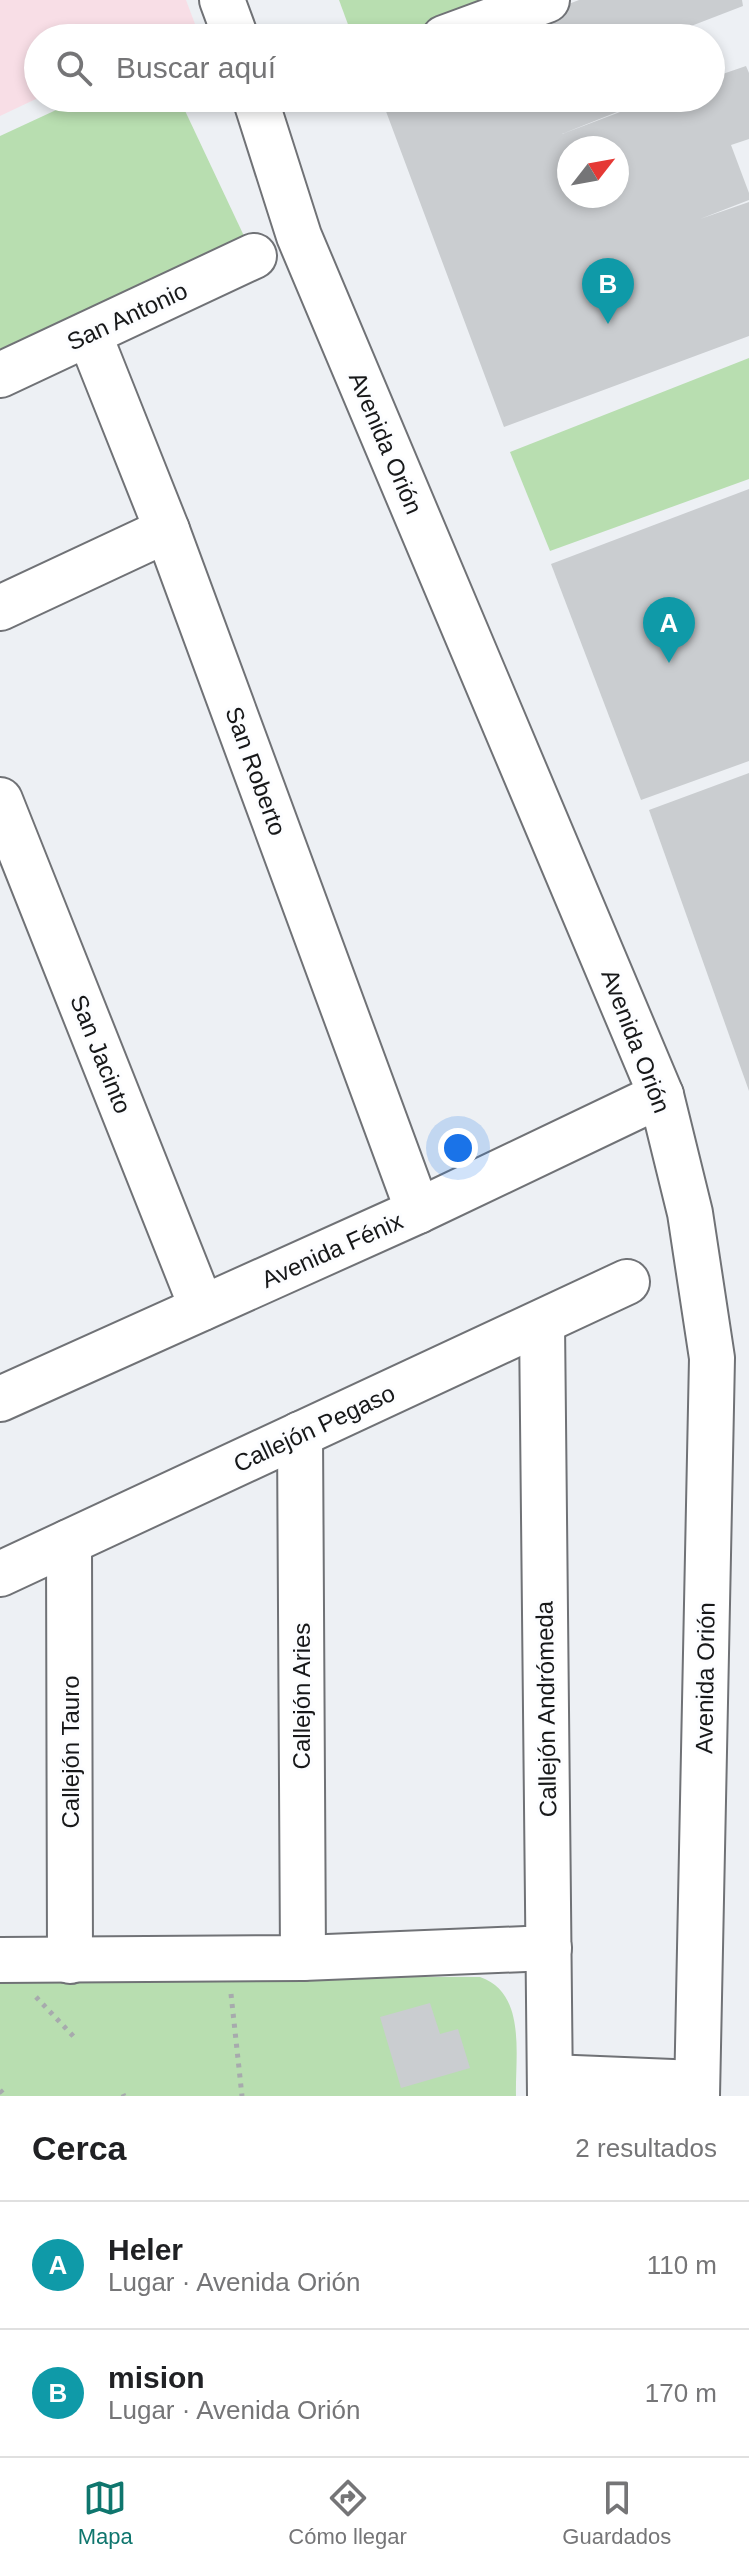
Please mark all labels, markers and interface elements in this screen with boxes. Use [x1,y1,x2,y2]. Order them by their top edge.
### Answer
search box [24,24,725,112]
icon: search [52,46,96,90]
text: Buscar aquí [116,51,276,84]
north arrow [557,136,629,208]
pin: B [582,258,634,324]
street label: San Antonio [63,276,191,356]
street label: Avenida Orión [344,368,428,518]
pin: A [643,597,695,663]
street label: San Roberto [220,703,292,839]
street label: Avenida Orión [596,965,676,1117]
street label: San Jacinto [65,991,137,1117]
your location [438,1128,478,1168]
street label: Avenida Fénix [257,1207,407,1293]
street label: Callejón Pegaso [229,1379,399,1477]
street label: Callejón Andrómeda [531,1600,561,1817]
street label: Avenida Orión [690,1602,720,1754]
street label: Callejón Aries [288,1623,315,1769]
street label: Callejón Tauro [57,1676,84,1829]
text: Cerca [32,2129,127,2167]
text: 2 resultados [575,2133,717,2163]
text: Heler [108,2233,183,2266]
text: A [49,2250,67,2280]
text: 110 m [647,2250,717,2280]
text: Lugar · Avenida Orión [108,2267,360,2297]
text: mision [108,2361,205,2394]
text: B [49,2378,67,2408]
text: 170 m [645,2378,717,2408]
text: Lugar · Avenida Orión [108,2395,360,2425]
tab: Mapa [78,2476,133,2550]
tab: Cómo llegar [288,2476,407,2550]
tab: Guardados [562,2476,671,2550]

